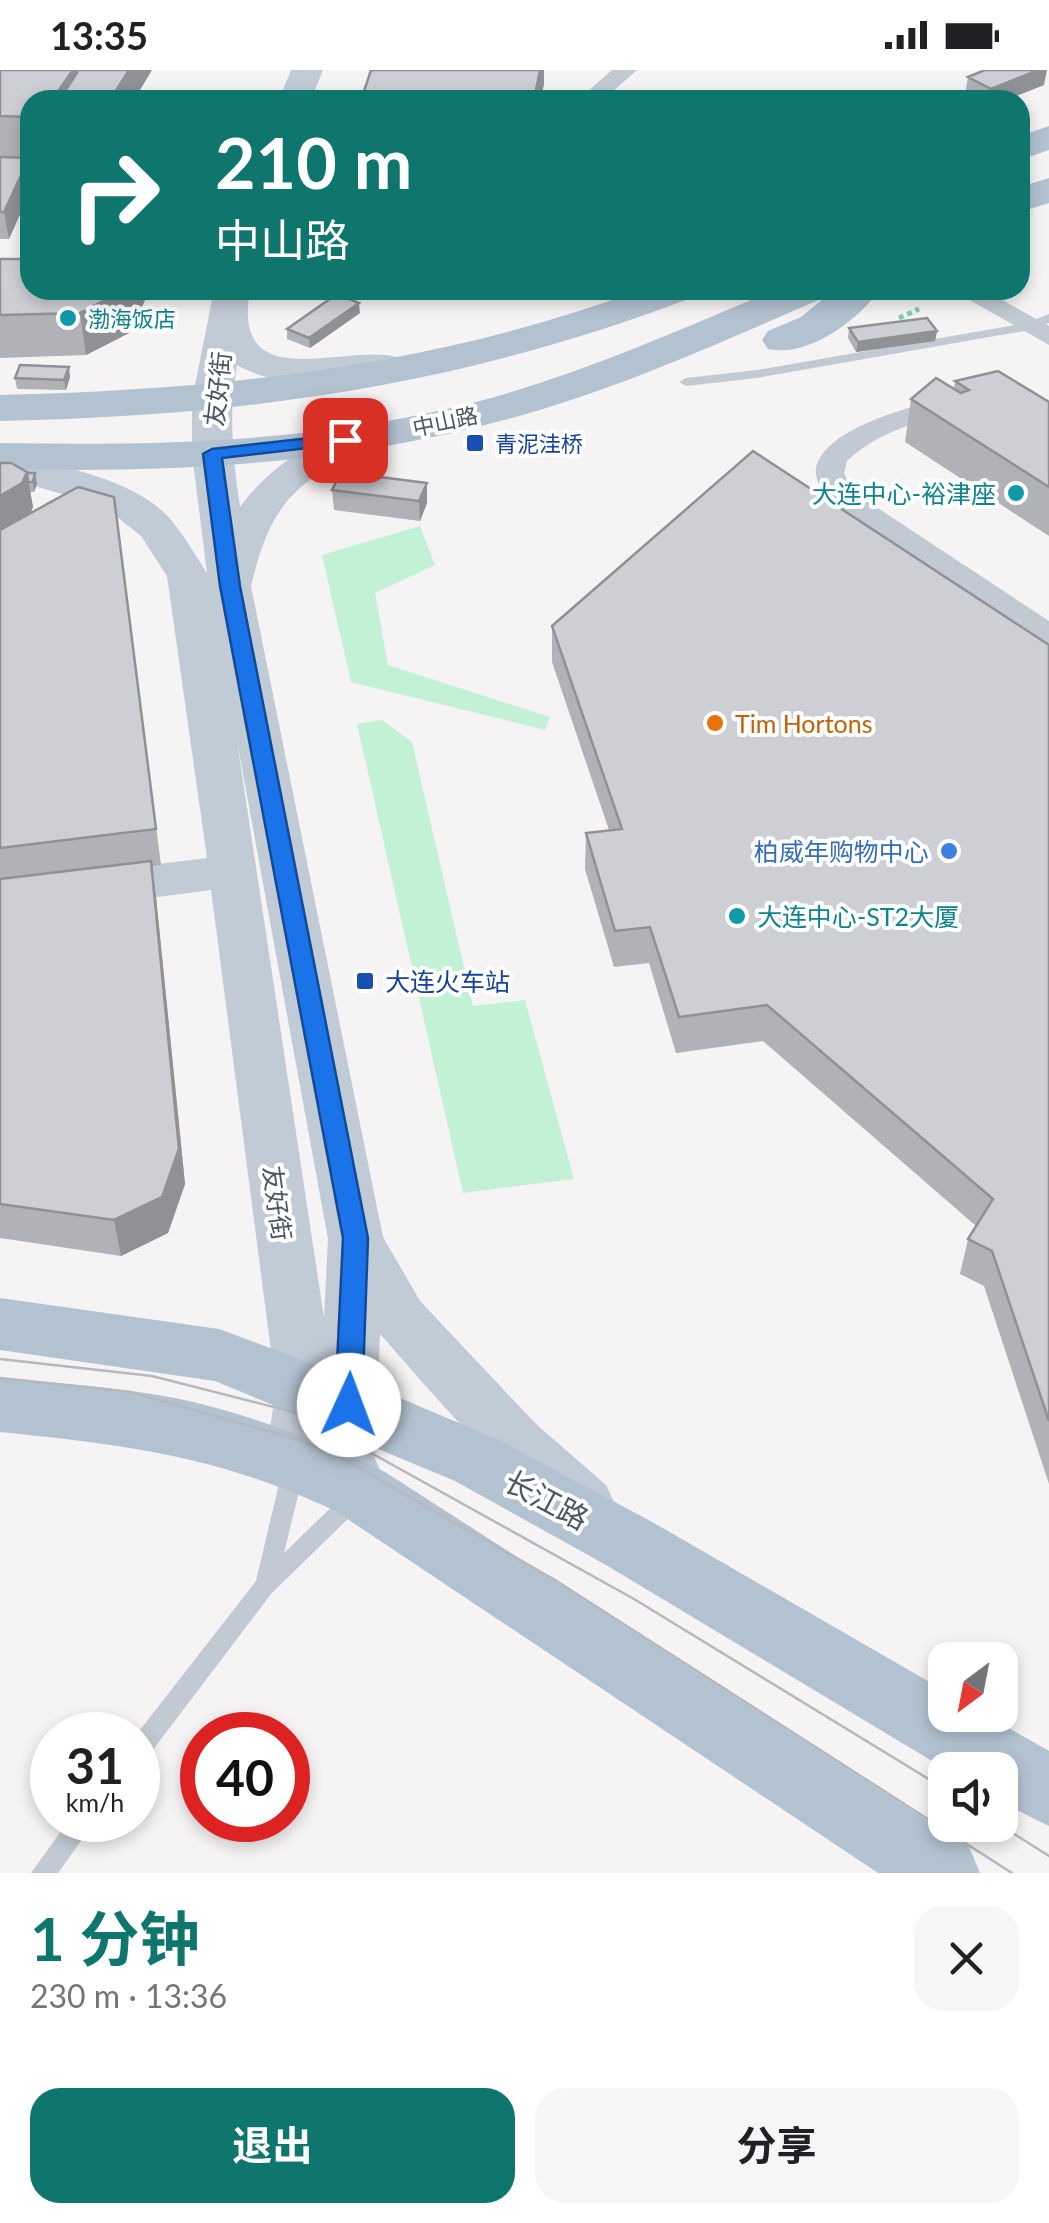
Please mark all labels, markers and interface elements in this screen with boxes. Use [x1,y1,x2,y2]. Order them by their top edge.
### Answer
text: 13:35 [50,12,148,58]
text: 210 m [215,120,412,204]
icon: right [50,130,180,260]
text: 中山路 [215,213,350,267]
place label: 渤海饭店 [88,305,176,332]
marker: 渤海饭店 [57,307,79,329]
street label: 友好街 [198,350,236,428]
pin [303,398,388,483]
street label: 中山路 [410,401,480,441]
icon: arrive [318,413,373,468]
place label: 青泥洼桥 [495,430,583,457]
marker: 青泥洼桥 [464,432,486,454]
place label: 大连中心-裕津座 [812,478,996,508]
marker: 大连中心-裕津座 [1005,482,1027,504]
place label: Tim Hortons [735,708,872,738]
marker: Tim Hortons [704,712,726,734]
place label: 柏威年购物中心 [754,836,929,866]
marker: 柏威年购物中心 [938,840,960,862]
place label: 大连中心-ST2大厦 [757,901,959,931]
marker: 大连中心-ST2大厦 [726,905,748,927]
place label: 大连火车站 [385,966,510,996]
marker: 大连火车站 [354,970,376,992]
street label: 友好街 [258,1164,298,1242]
position arrow [297,1353,401,1457]
street label: 长江路 [499,1462,595,1536]
north arrow [928,1642,1018,1732]
map controls [928,1642,1018,1842]
speed limit sign: 40 [180,1712,310,1842]
text: 31 [66,1735,124,1795]
button: sound [928,1752,1018,1842]
text: km/h [66,1787,124,1817]
text: 1 分钟 [30,1902,199,1974]
button: close [914,1906,1019,2011]
text: 230 m · 13:36 [30,1976,227,2015]
button: 退出 [30,2088,515,2203]
button: 分享 [535,2088,1019,2203]

